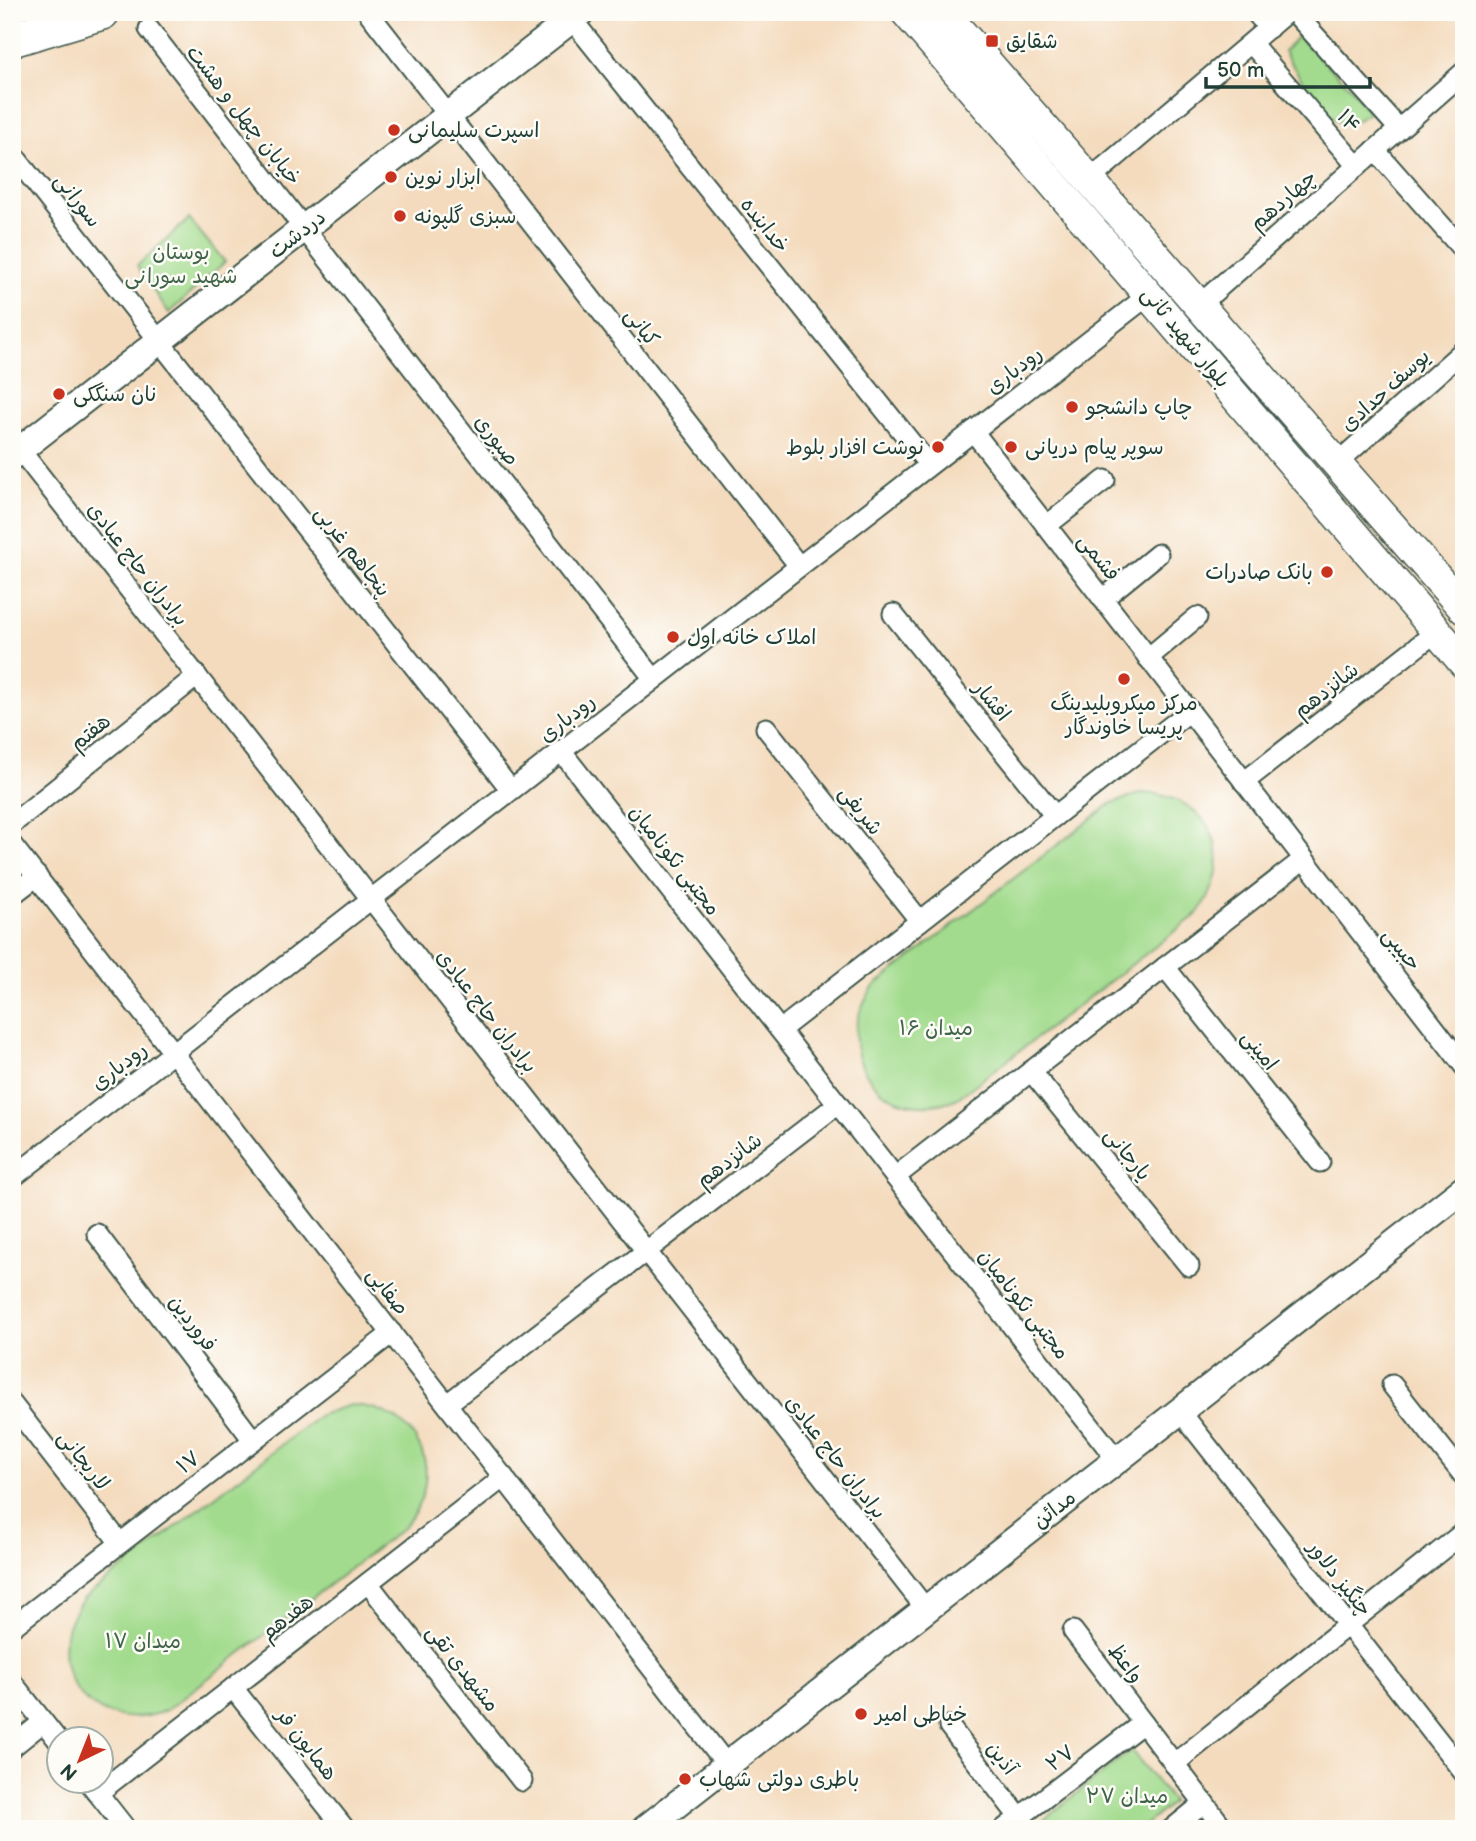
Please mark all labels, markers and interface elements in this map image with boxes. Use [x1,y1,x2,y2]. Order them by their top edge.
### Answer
place label: شقایق [1006,29,1058,54]
marker: شقایق [984,33,1000,49]
street label: خیابان چهل و هشت [181,40,306,190]
scale bar [1206,46,1371,90]
text: 50 m [1217,58,1264,83]
street label: ۱۴ [1332,104,1366,138]
place label: اسپرت سلیمانی [408,118,539,144]
marker: اسپرت سلیمانی [386,122,402,138]
place label: ابزار نوین [405,165,481,190]
street label: چهاردهم [1245,165,1324,238]
street label: سورانی [48,168,107,233]
marker: ابزار نوین [383,169,399,185]
street label: خدابنده [735,193,794,258]
place label: سبزی گلپونه [414,204,517,229]
street label: دردشت [264,205,331,264]
marker: سبزی گلپونه [392,208,408,224]
park label: بوستان شهید سورانی [125,240,237,290]
street label: بلوار شهید ثانی [1135,282,1235,394]
street label: کیانی [618,303,664,352]
street label: رودباری [981,341,1047,400]
street label: یوسف حدادی [1336,344,1435,437]
place label: نان سنگکی [73,382,156,408]
marker: نان سنگکی [51,386,67,402]
place label: چاپ دانشجو [1085,395,1193,420]
marker: چاپ دانشجو [1064,399,1080,415]
street label: صبوری [469,410,524,471]
place label: نوشت افزار بلوط [786,435,924,461]
place label: سوپر پیام دریانی [1025,435,1164,463]
marker: نوشت افزار بلوط [930,439,946,455]
marker: سوپر پیام دریانی [1003,439,1019,455]
street label: برادران حاج عبادی [81,498,194,632]
street label: پنجاهم غربی [307,501,396,604]
street label: فشمی [1071,528,1125,587]
place label: بانک صادرات [1205,560,1313,585]
marker: بانک صادرات [1319,564,1335,580]
place label: املاک خانه اول [687,625,816,650]
marker: املاک خانه اول [665,629,681,645]
street label: شانزدهم [1289,657,1366,726]
marker: مرکز میکروبلیدینگ پریسا خاوندگار [1116,671,1132,687]
street label: افشار [967,674,1015,727]
street label: رودباری [534,689,600,748]
place label: مرکز میکروبلیدینگ پریسا خاوندگار [1050,691,1198,740]
street label: هفتم [65,709,118,759]
street label: شریفی [833,780,888,841]
street label: مجتبی نکونامیان [623,800,725,921]
street label: حبیبی [1376,923,1426,977]
street label: برادران حاج عبادی [430,945,543,1079]
park label: میدان ۱۶ [899,1016,973,1041]
street label: امینی [1235,1025,1283,1076]
street label: رودباری [86,1037,152,1096]
street label: یارجانی [1098,1123,1156,1186]
street label: شانزدهم [692,1128,769,1196]
street label: مجتبی نکونامیان [972,1244,1074,1365]
street label: صفایی [361,1263,414,1321]
street label: فروردین [163,1290,222,1357]
street label: برادران حاج عبادی [779,1391,892,1525]
street label: لاریجانی [52,1425,115,1496]
street label: ۱۷ [172,1446,205,1479]
street label: مدائن [1028,1485,1081,1534]
street label: چنگیز دلاور [1301,1534,1377,1621]
street label: هفدهم [256,1589,321,1648]
street label: مشهدی تقی [420,1620,504,1717]
park label: میدان ۱۷ [105,1629,181,1654]
street label: واعظ [1103,1638,1149,1688]
street label: همایون فر [269,1702,343,1786]
place label: خیاطی امیر [873,1702,967,1728]
marker: خیاطی امیر [853,1706,869,1722]
north arrow [46,1726,116,1796]
street label: آذین [981,1737,1023,1781]
street label: ۲۷ [1041,1740,1079,1777]
text: N [56,1758,82,1785]
place label: باطری دولتی شهاب [699,1767,859,1793]
marker: باطری دولتی شهاب [677,1771,693,1787]
park label: میدان ۲۷ [1086,1784,1168,1809]

